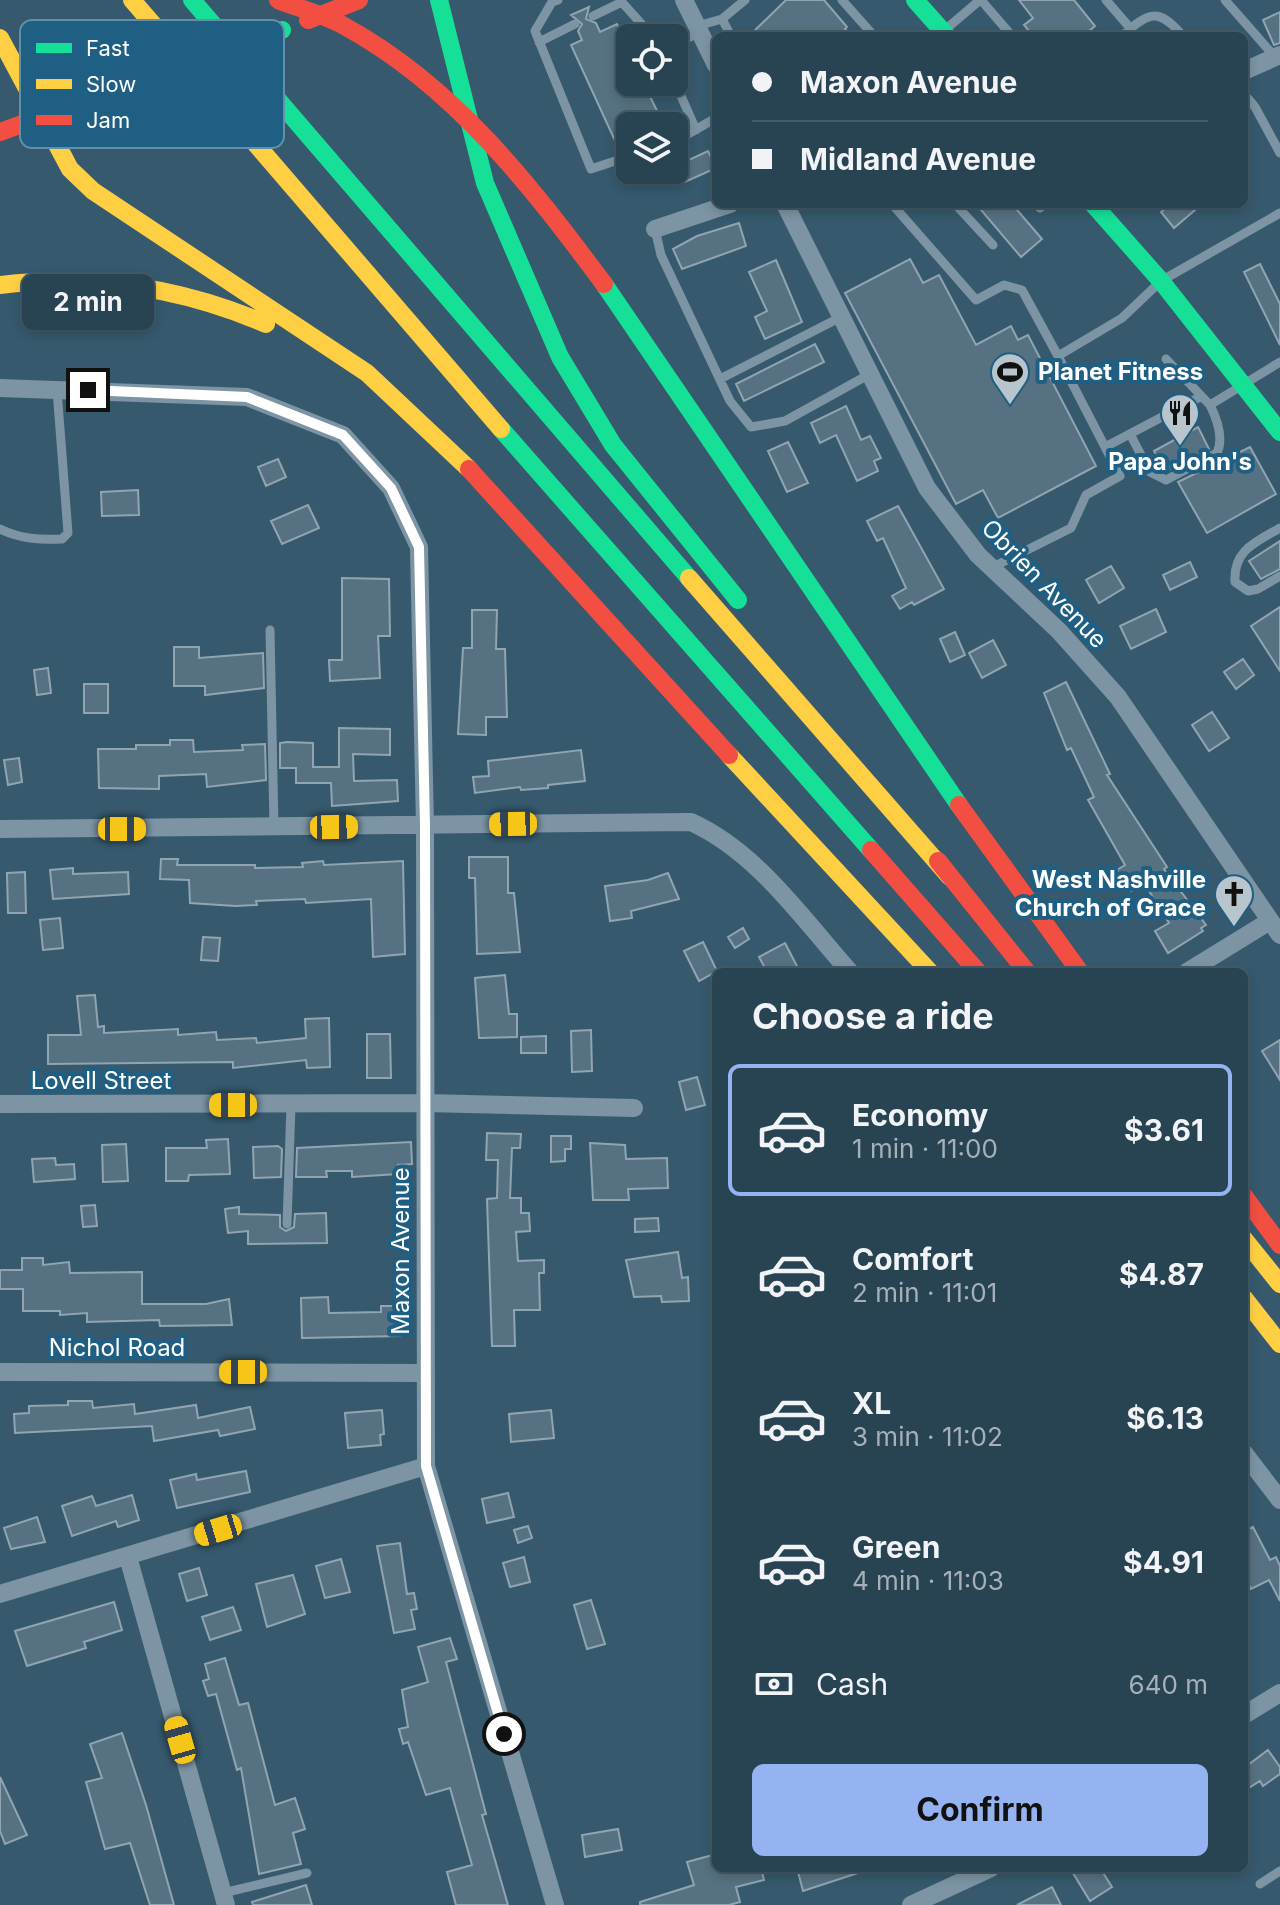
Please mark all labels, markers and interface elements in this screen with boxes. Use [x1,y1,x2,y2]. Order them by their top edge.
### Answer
legend [20,20,284,148]
map controls [616,24,688,184]
button: locate [616,24,688,96]
text: Fast [86,35,130,61]
text: Maxon Avenue [800,64,1017,100]
text: Slow [86,71,136,97]
text: Jam [86,107,130,133]
button: layers [616,112,688,184]
text: Midland Avenue [800,141,1036,177]
callout: 2 min [22,274,154,330]
text: 2 min [53,286,123,317]
sports icon: Planet Fitness [989,351,1031,406]
place label: Planet Fitness [1038,357,1203,386]
route end [70,372,106,408]
restaurant icon: Papa John's [1159,392,1201,447]
place label: Papa John's [1108,447,1252,476]
street label: Obrien Avenue [976,513,1113,654]
car [489,812,537,836]
car [310,815,358,839]
car [98,817,146,841]
place label: West Nashville Church of Grace [1015,865,1206,922]
church icon: West Nashville Church of Grace [1213,873,1255,928]
text: Choose a ride [752,994,994,1038]
street label: Lovell Street [31,1066,171,1095]
car [209,1093,257,1117]
icon: car [756,1094,828,1166]
text: Economy [852,1097,988,1133]
text: $3.61 [1124,1112,1204,1148]
text: 1 min · 11:00 [852,1133,998,1164]
street label: Maxon Avenue [386,1167,415,1335]
icon: car [756,1238,828,1310]
text: Comfort [852,1241,973,1277]
text: $4.87 [1119,1256,1204,1292]
text: 2 min · 11:01 [852,1277,997,1308]
street label: Nichol Road [49,1333,185,1362]
car [219,1360,267,1384]
icon: car [756,1382,828,1454]
text: XL [852,1385,891,1421]
text: $6.13 [1126,1400,1204,1436]
text: 3 min · 11:02 [852,1421,1003,1452]
car [192,1512,244,1548]
icon: car [756,1526,828,1598]
text: Green [852,1529,940,1565]
text: $4.91 [1123,1544,1204,1580]
text: 4 min · 11:03 [852,1565,1004,1596]
icon: cash [752,1662,796,1706]
text: Cash [816,1666,888,1702]
text: 640 m [1129,1669,1208,1700]
car [162,1714,198,1766]
route start [486,1716,522,1752]
button: Confirm [752,1764,1208,1856]

